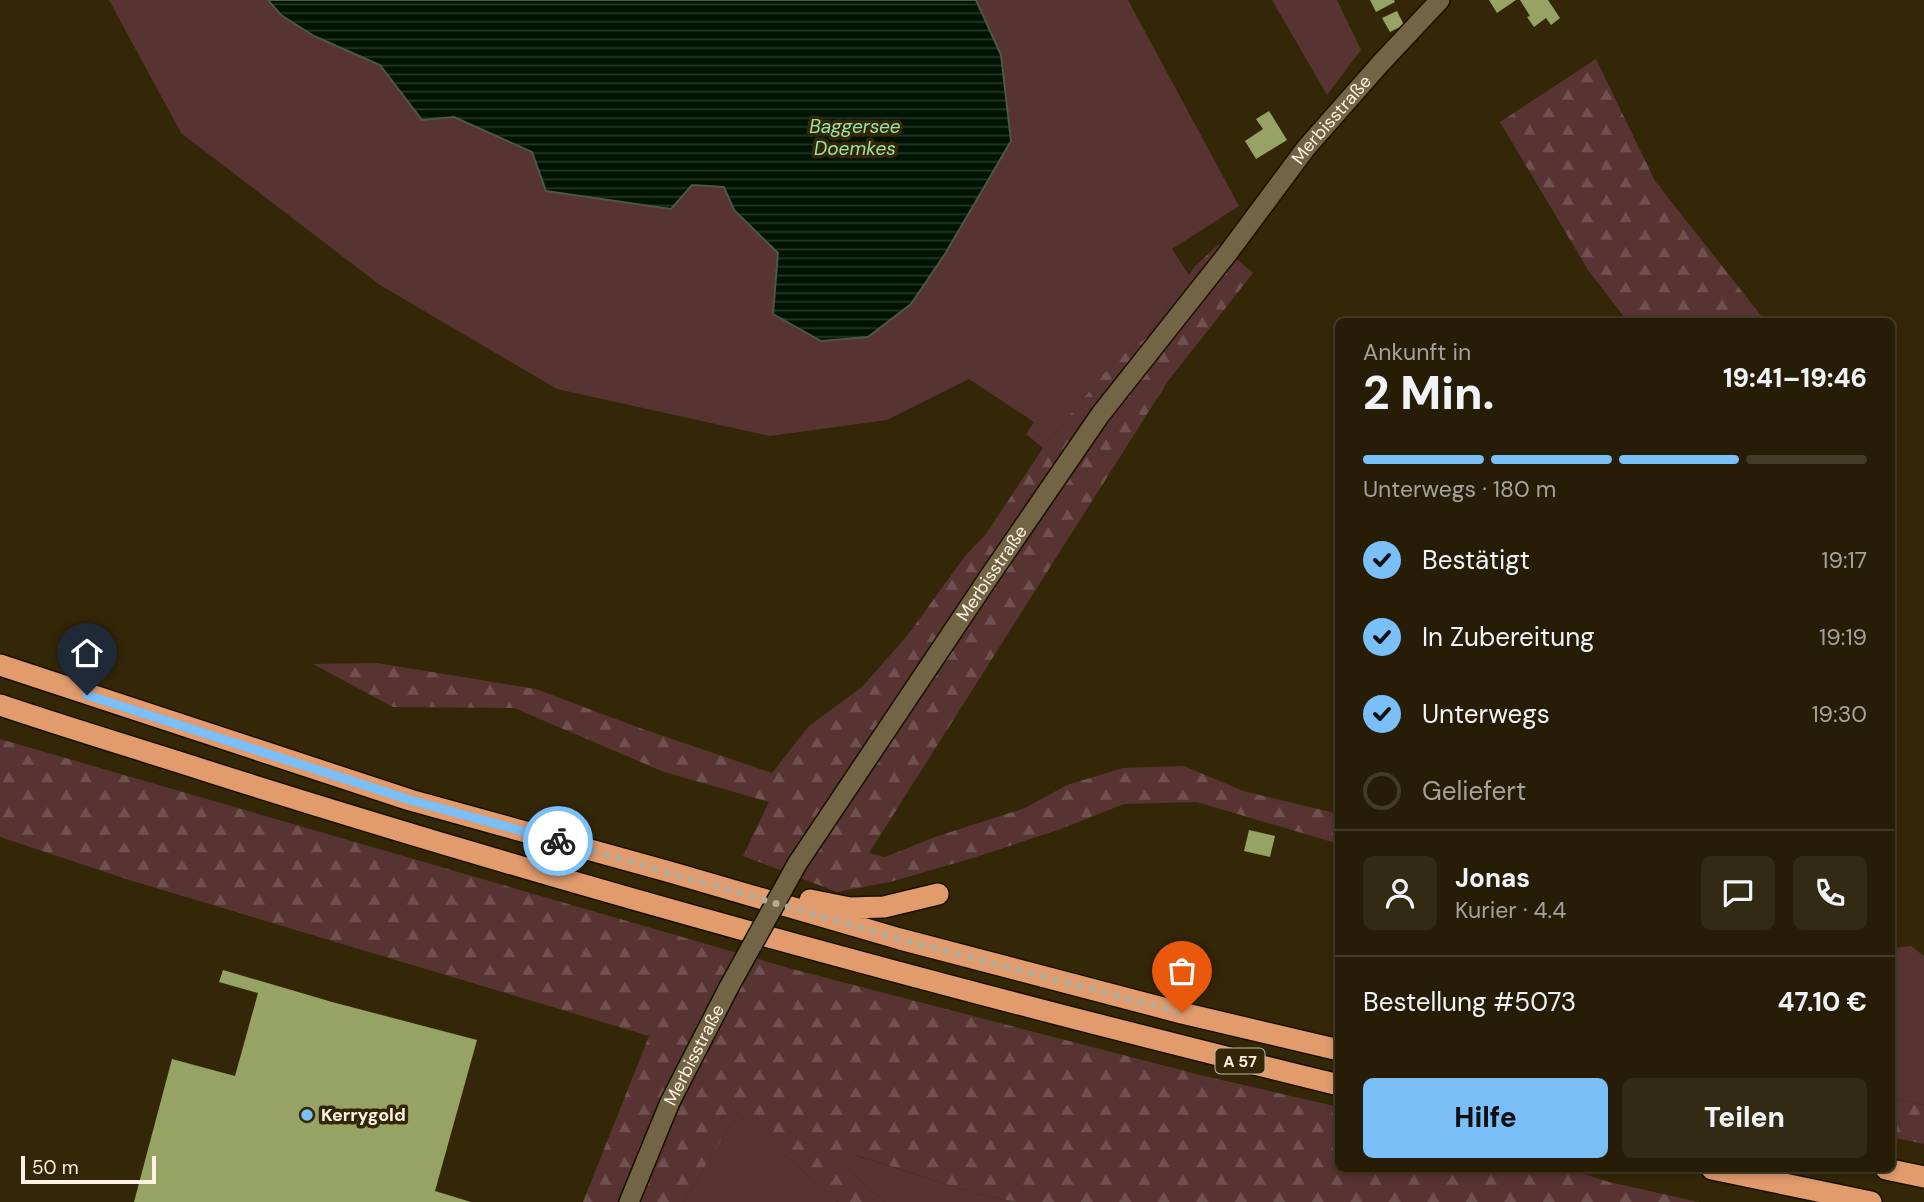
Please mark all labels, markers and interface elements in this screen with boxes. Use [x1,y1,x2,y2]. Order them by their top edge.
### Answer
street label: Merbisstraße [1286,70,1377,169]
water label: Baggersee Doemkes [809,114,901,161]
text: Ankunft in [1363,337,1471,367]
text: 19:41–19:46 [1723,361,1867,395]
text: 2 Min. [1363,363,1494,423]
text: Unterwegs · 180 m [1363,474,1556,504]
street label: Merbisstraße [951,521,1033,626]
icon: check [1363,541,1401,579]
text: Bestätigt [1422,543,1530,577]
text: 19:17 [1821,545,1867,575]
icon: check [1363,618,1401,656]
text: In Zubereitung [1422,620,1595,654]
text: 19:19 [1819,622,1867,652]
pin [57,623,117,695]
icon: home [68,634,106,672]
icon: check [1363,695,1401,733]
text: Unterwegs [1422,697,1550,731]
text: 19:30 [1811,699,1867,729]
text: Geliefert [1422,774,1526,808]
courier [523,806,593,876]
icon: bike [539,822,577,860]
button: person [1363,856,1437,930]
button: chat [1701,856,1775,930]
button: phone [1793,856,1867,930]
text: Jonas [1455,861,1530,895]
text: Kurier · 4.4 [1455,895,1566,925]
pin [1152,941,1212,1013]
icon: bag [1163,952,1201,990]
text: Bestellung #5073 [1363,985,1576,1019]
text: 47.10 € [1778,985,1867,1019]
street label: Merbisstraße [658,1000,730,1110]
road number: A 57 [1216,1049,1264,1074]
button: Hilfe [1363,1078,1608,1158]
button: Teilen [1622,1078,1867,1158]
place label: Kerrygold [321,1103,406,1127]
marker: Kerrygold [299,1107,315,1123]
scale bar [21,1153,156,1185]
text: 50 m [32,1155,79,1180]

